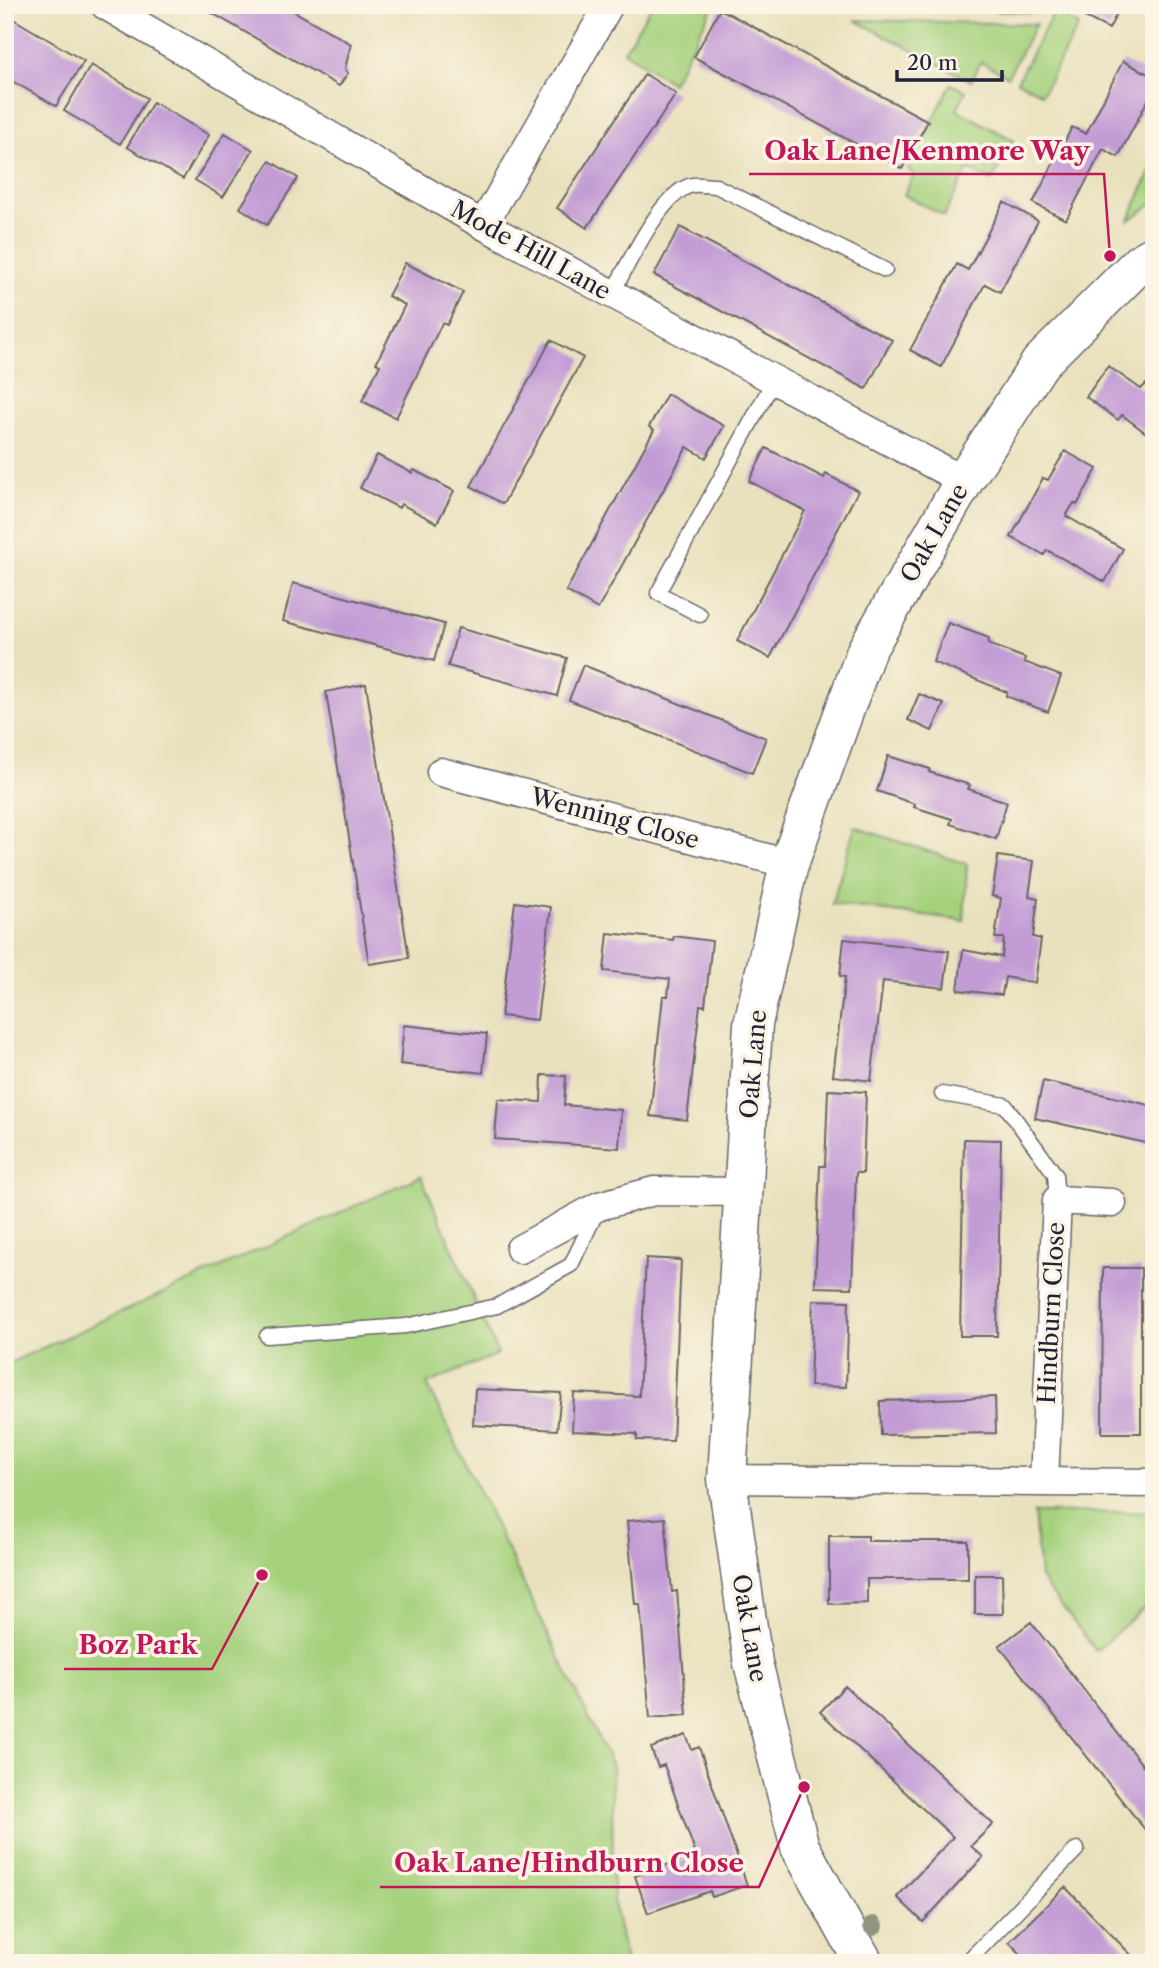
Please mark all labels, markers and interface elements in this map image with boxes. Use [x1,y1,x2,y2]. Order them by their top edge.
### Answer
scale bar [897,38,1002,82]
text: 20 m [907,50,958,75]
callout: Oak Lane/Kenmore Way [749,127,1104,174]
text: Oak Lane/Kenmore Way [764,135,1091,167]
street label: Mode Hill Lane [446,194,616,306]
street label: Oak Lane [894,478,974,588]
street label: Wenning Close [527,781,702,854]
street label: Oak Lane [734,1008,772,1120]
street label: Hindburn Close [1032,1221,1070,1405]
street label: Oak Lane [726,1572,774,1684]
callout: Boz Park [64,1622,212,1669]
text: Boz Park [78,1629,198,1661]
callout: Oak Lane/Hindburn Close [380,1840,759,1887]
text: Oak Lane/Hindburn Close [394,1847,744,1879]

